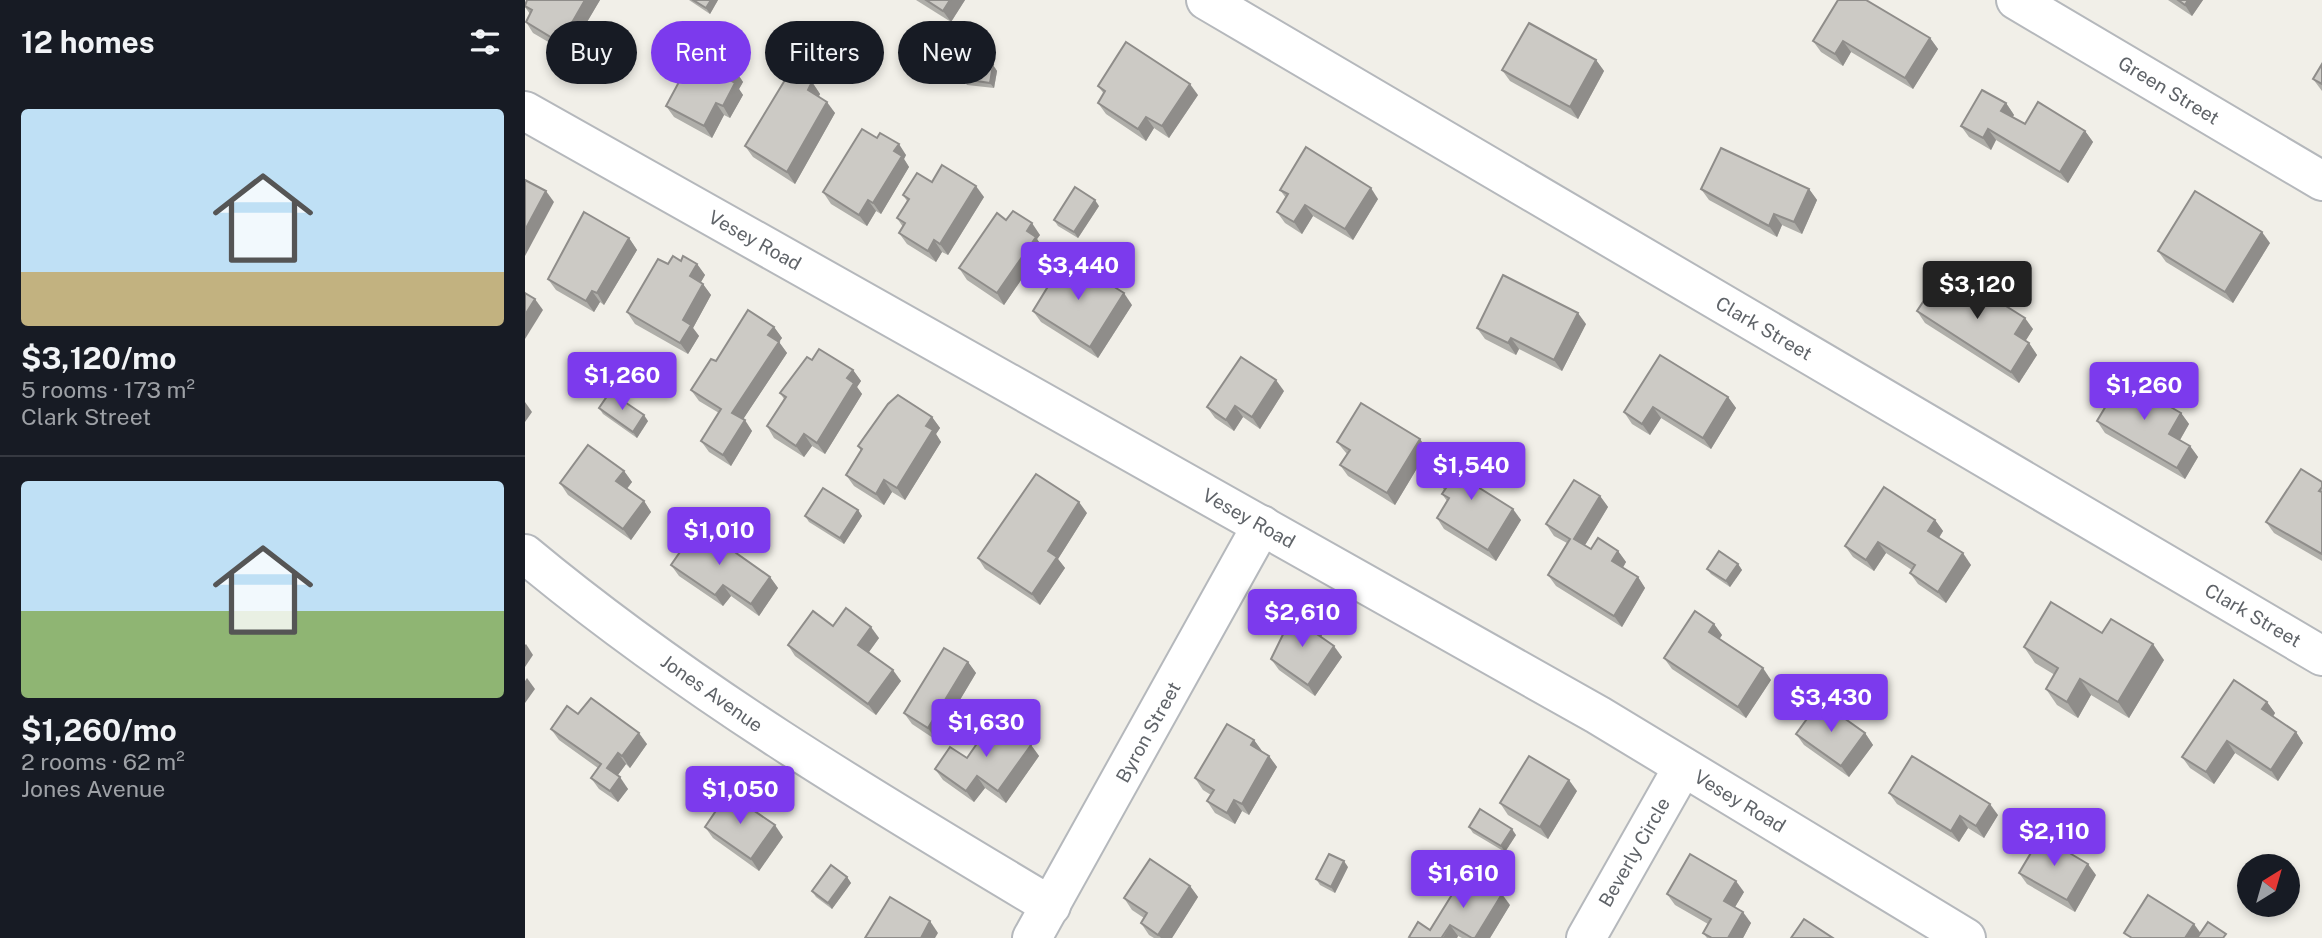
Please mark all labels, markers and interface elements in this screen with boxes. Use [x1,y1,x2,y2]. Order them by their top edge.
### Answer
chip: Buy [546,21,637,84]
chip: Rent [651,21,751,84]
chip: Filters [765,21,884,84]
chip: New [898,21,996,84]
icon: filters [466,23,504,61]
text: 12 homes [21,24,155,60]
street label: Green Street [2115,51,2223,129]
icon: home [200,155,326,281]
street label: Vesey Road [705,206,805,274]
pin: $3,440 [1021,243,1135,302]
text: $3,440 [1037,251,1119,278]
pin: $3,120 [1920,262,2034,321]
text: $3,120 [1939,270,2015,297]
street label: Clark Street [1712,292,1816,364]
text: $3,120/mo [21,340,176,376]
pin: $1,260 [565,352,679,412]
text: $1,260 [584,361,660,388]
pin: $1,260 [2087,362,2201,422]
text: $1,260 [2106,371,2182,398]
text: 5 rooms · 173 m² [21,376,195,403]
text: Clark Street [21,403,151,430]
pin: $1,540 [1414,442,1528,502]
text: $1,540 [1432,451,1510,478]
street label: Vesey Road [1199,484,1299,552]
pin: $1,010 [662,508,776,567]
text: $1,010 [683,516,755,543]
icon: home [200,527,326,653]
street label: Clark Street [2201,579,2305,651]
pin: $2,610 [1245,590,1359,649]
text: $2,610 [1264,598,1340,625]
street label: Jones Avenue [657,650,767,736]
pin: $3,430 [1774,674,1888,734]
street label: Byron Street [1111,678,1185,786]
text: $3,430 [1790,683,1872,710]
pin: $1,630 [929,700,1043,759]
text: $1,630 [947,708,1025,735]
text: $1,260/mo [21,712,177,748]
text: 2 rooms · 62 m² [21,748,185,775]
street label: Vesey Road [1690,765,1790,837]
pin: $1,050 [683,766,797,826]
text: Jones Avenue [21,775,165,802]
text: $1,050 [701,775,779,802]
street label: Beverly Circle [1594,793,1674,911]
pin: $2,110 [1997,808,2111,868]
text: $2,110 [2018,817,2090,844]
pin: $1,610 [1406,850,1520,910]
north arrow [2237,854,2299,917]
map controls [2237,854,2300,917]
text: $1,610 [1427,859,1499,886]

